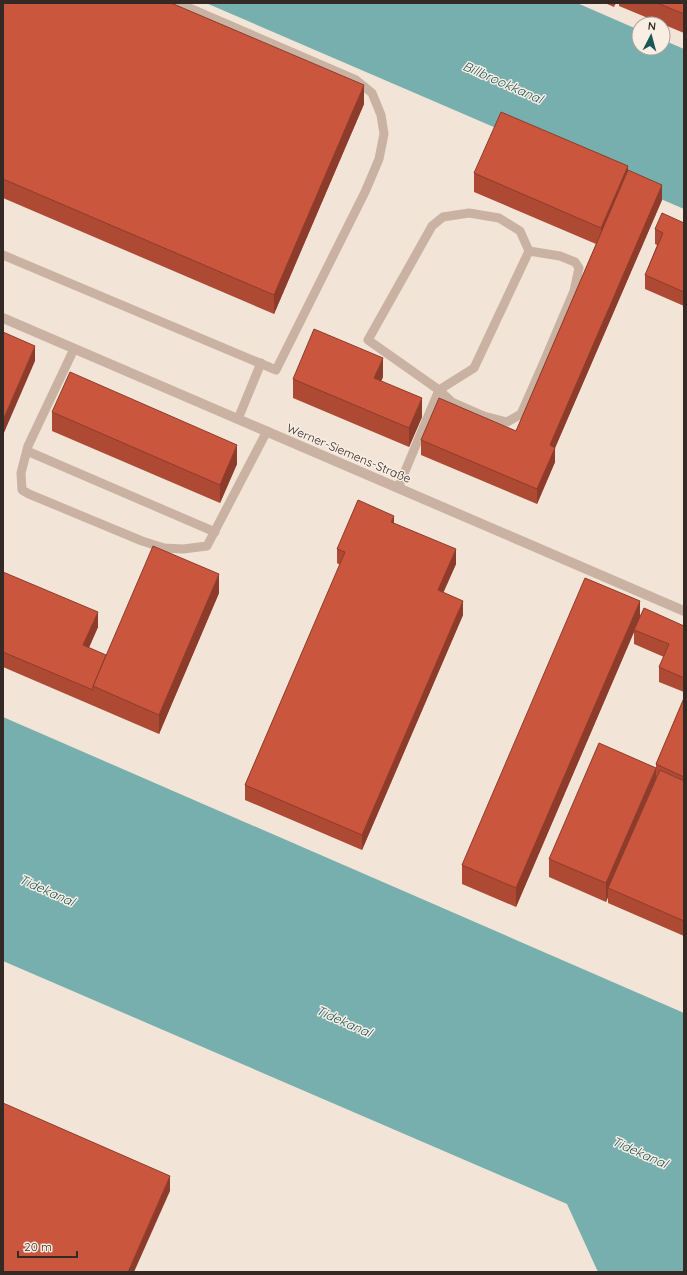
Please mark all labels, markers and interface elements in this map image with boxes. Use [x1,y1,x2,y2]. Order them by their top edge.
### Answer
north arrow [631,16,671,56]
text: N [647,19,657,33]
water label: Billbrookkanal [461,57,547,108]
street label: Werner-Siemens-Straße [285,420,414,486]
water label: Tidekanal [17,871,79,910]
water label: Tidekanal [314,1002,376,1041]
water label: Tidekanal [610,1133,672,1172]
scale bar [18,1233,77,1259]
text: 20 m [24,1239,52,1254]

